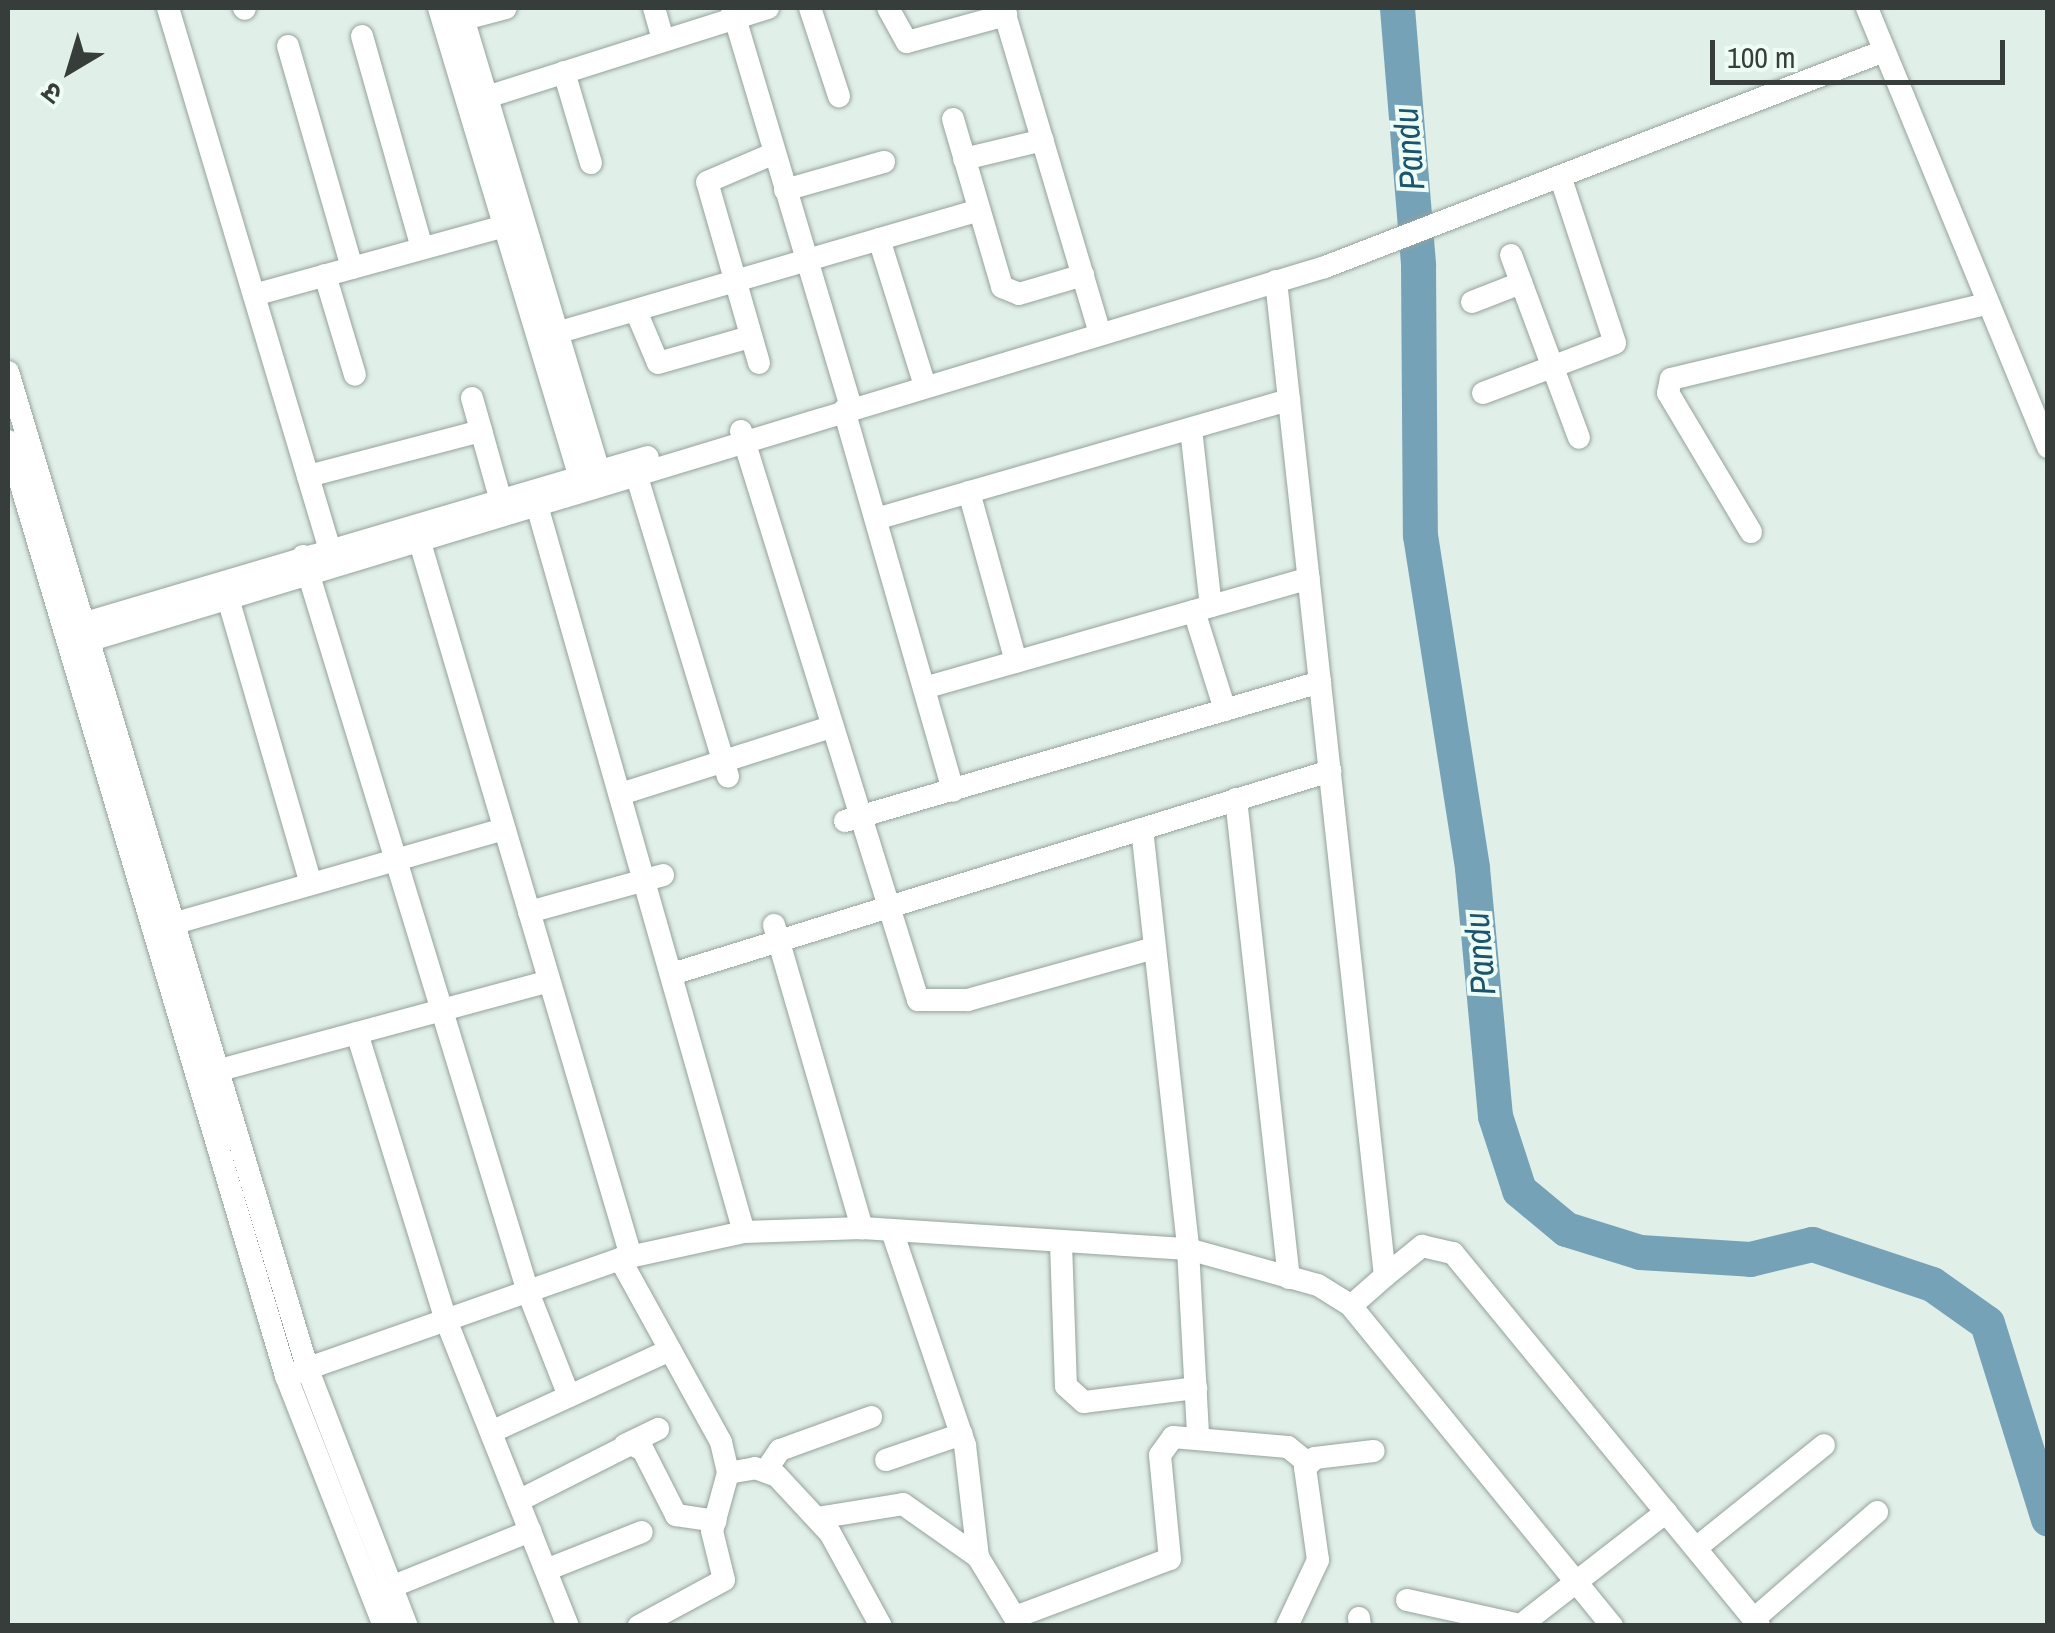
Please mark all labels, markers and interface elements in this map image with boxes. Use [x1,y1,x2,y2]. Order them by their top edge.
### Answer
north arrow [20,20,120,120]
scale bar [1715,20,2010,82]
text: 100 m [1727,37,1795,77]
text: उ [33,74,70,114]
water label: Pandu [1384,106,1434,192]
water label: Pandu [1455,911,1505,997]

